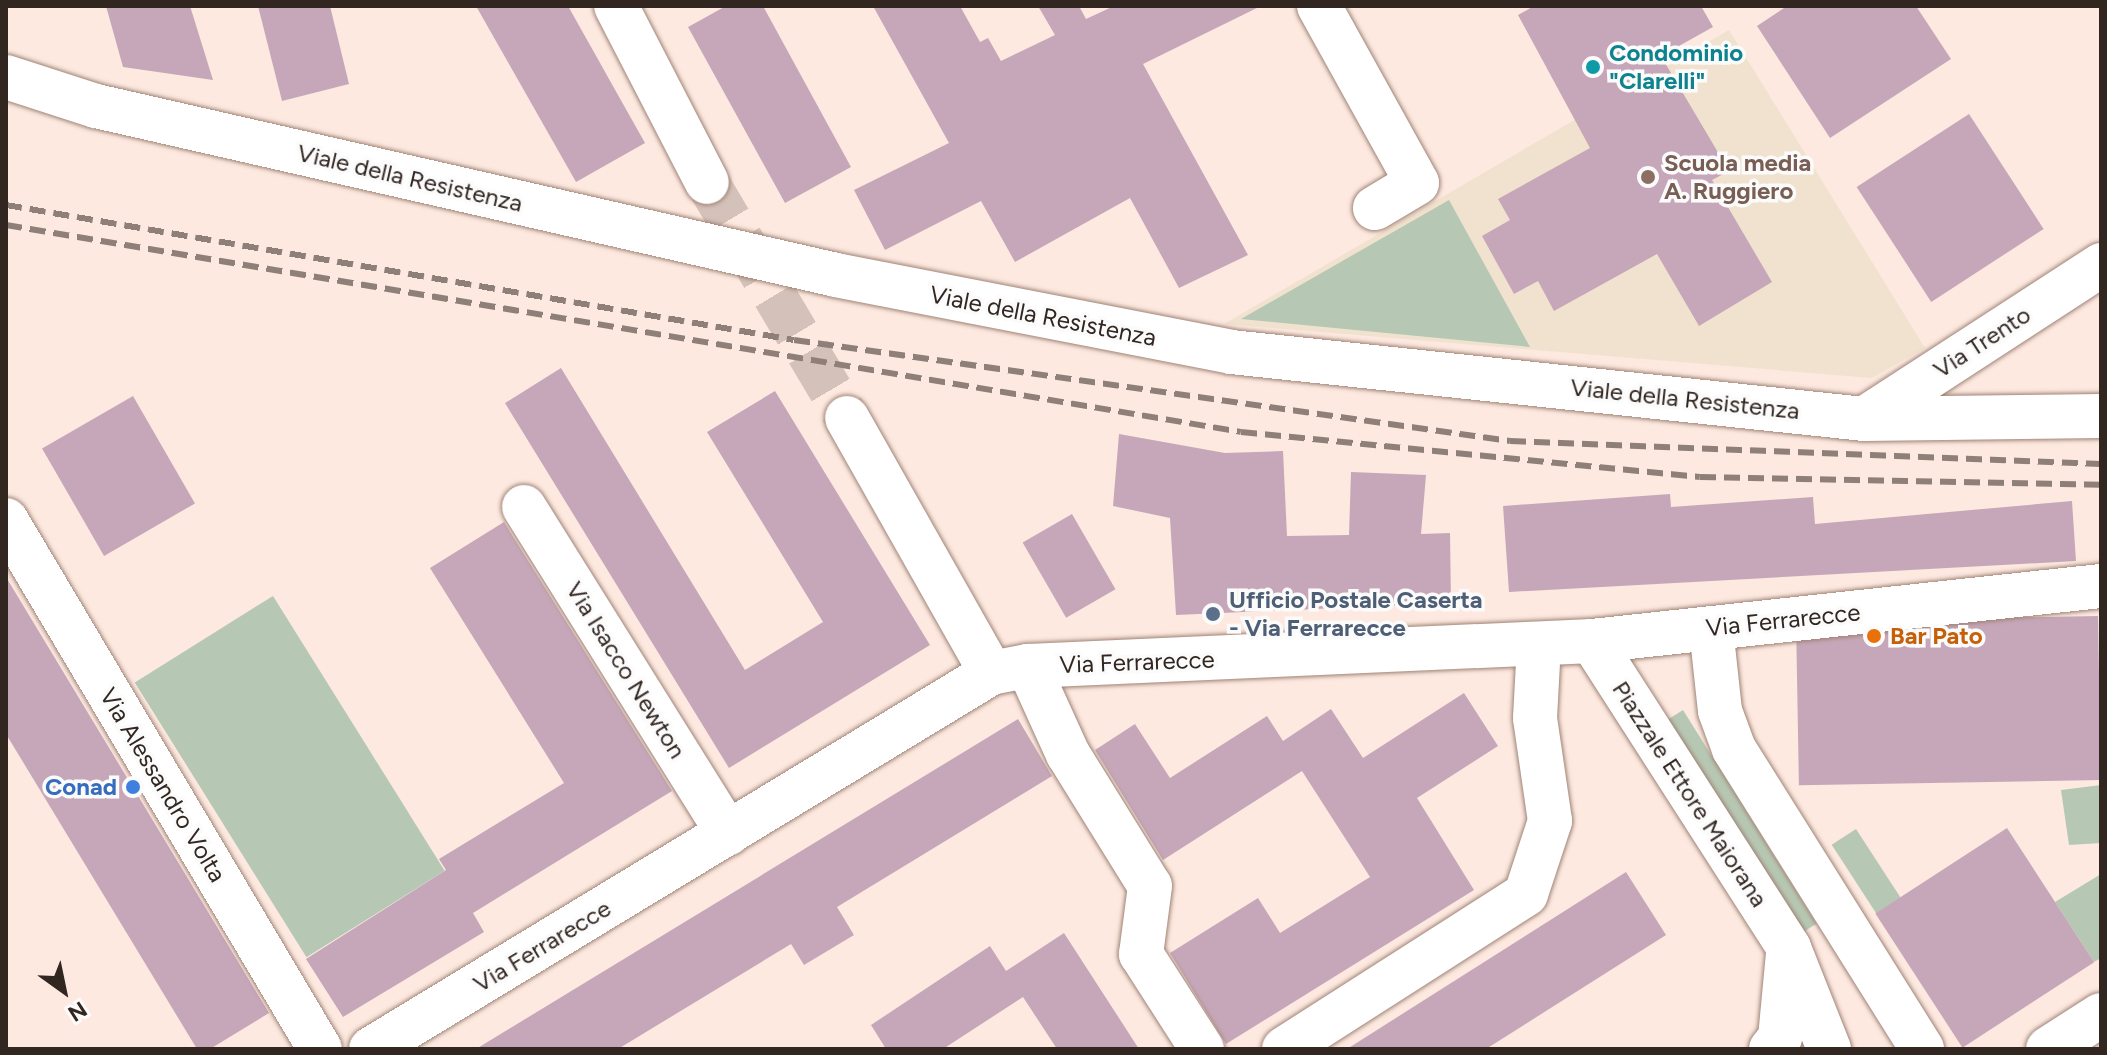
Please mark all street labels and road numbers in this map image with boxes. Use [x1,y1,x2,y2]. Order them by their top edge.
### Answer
street label: Viale della Resistenza [295,138,525,218]
street label: Viale della Resistenza [927,280,1159,352]
street label: Via Trento [1928,300,2036,384]
street label: Viale della Resistenza [1569,373,1801,425]
street label: Via Isacco Newton [560,576,692,764]
street label: Via Ferrarecce [1704,598,1862,642]
street label: Via Ferrarecce [1059,645,1215,679]
street label: Piazzale Ettore Maiorana [1606,676,1774,912]
street label: Via Alessandro Volta [94,683,232,887]
street label: Via Ferrarecce [468,894,616,998]

